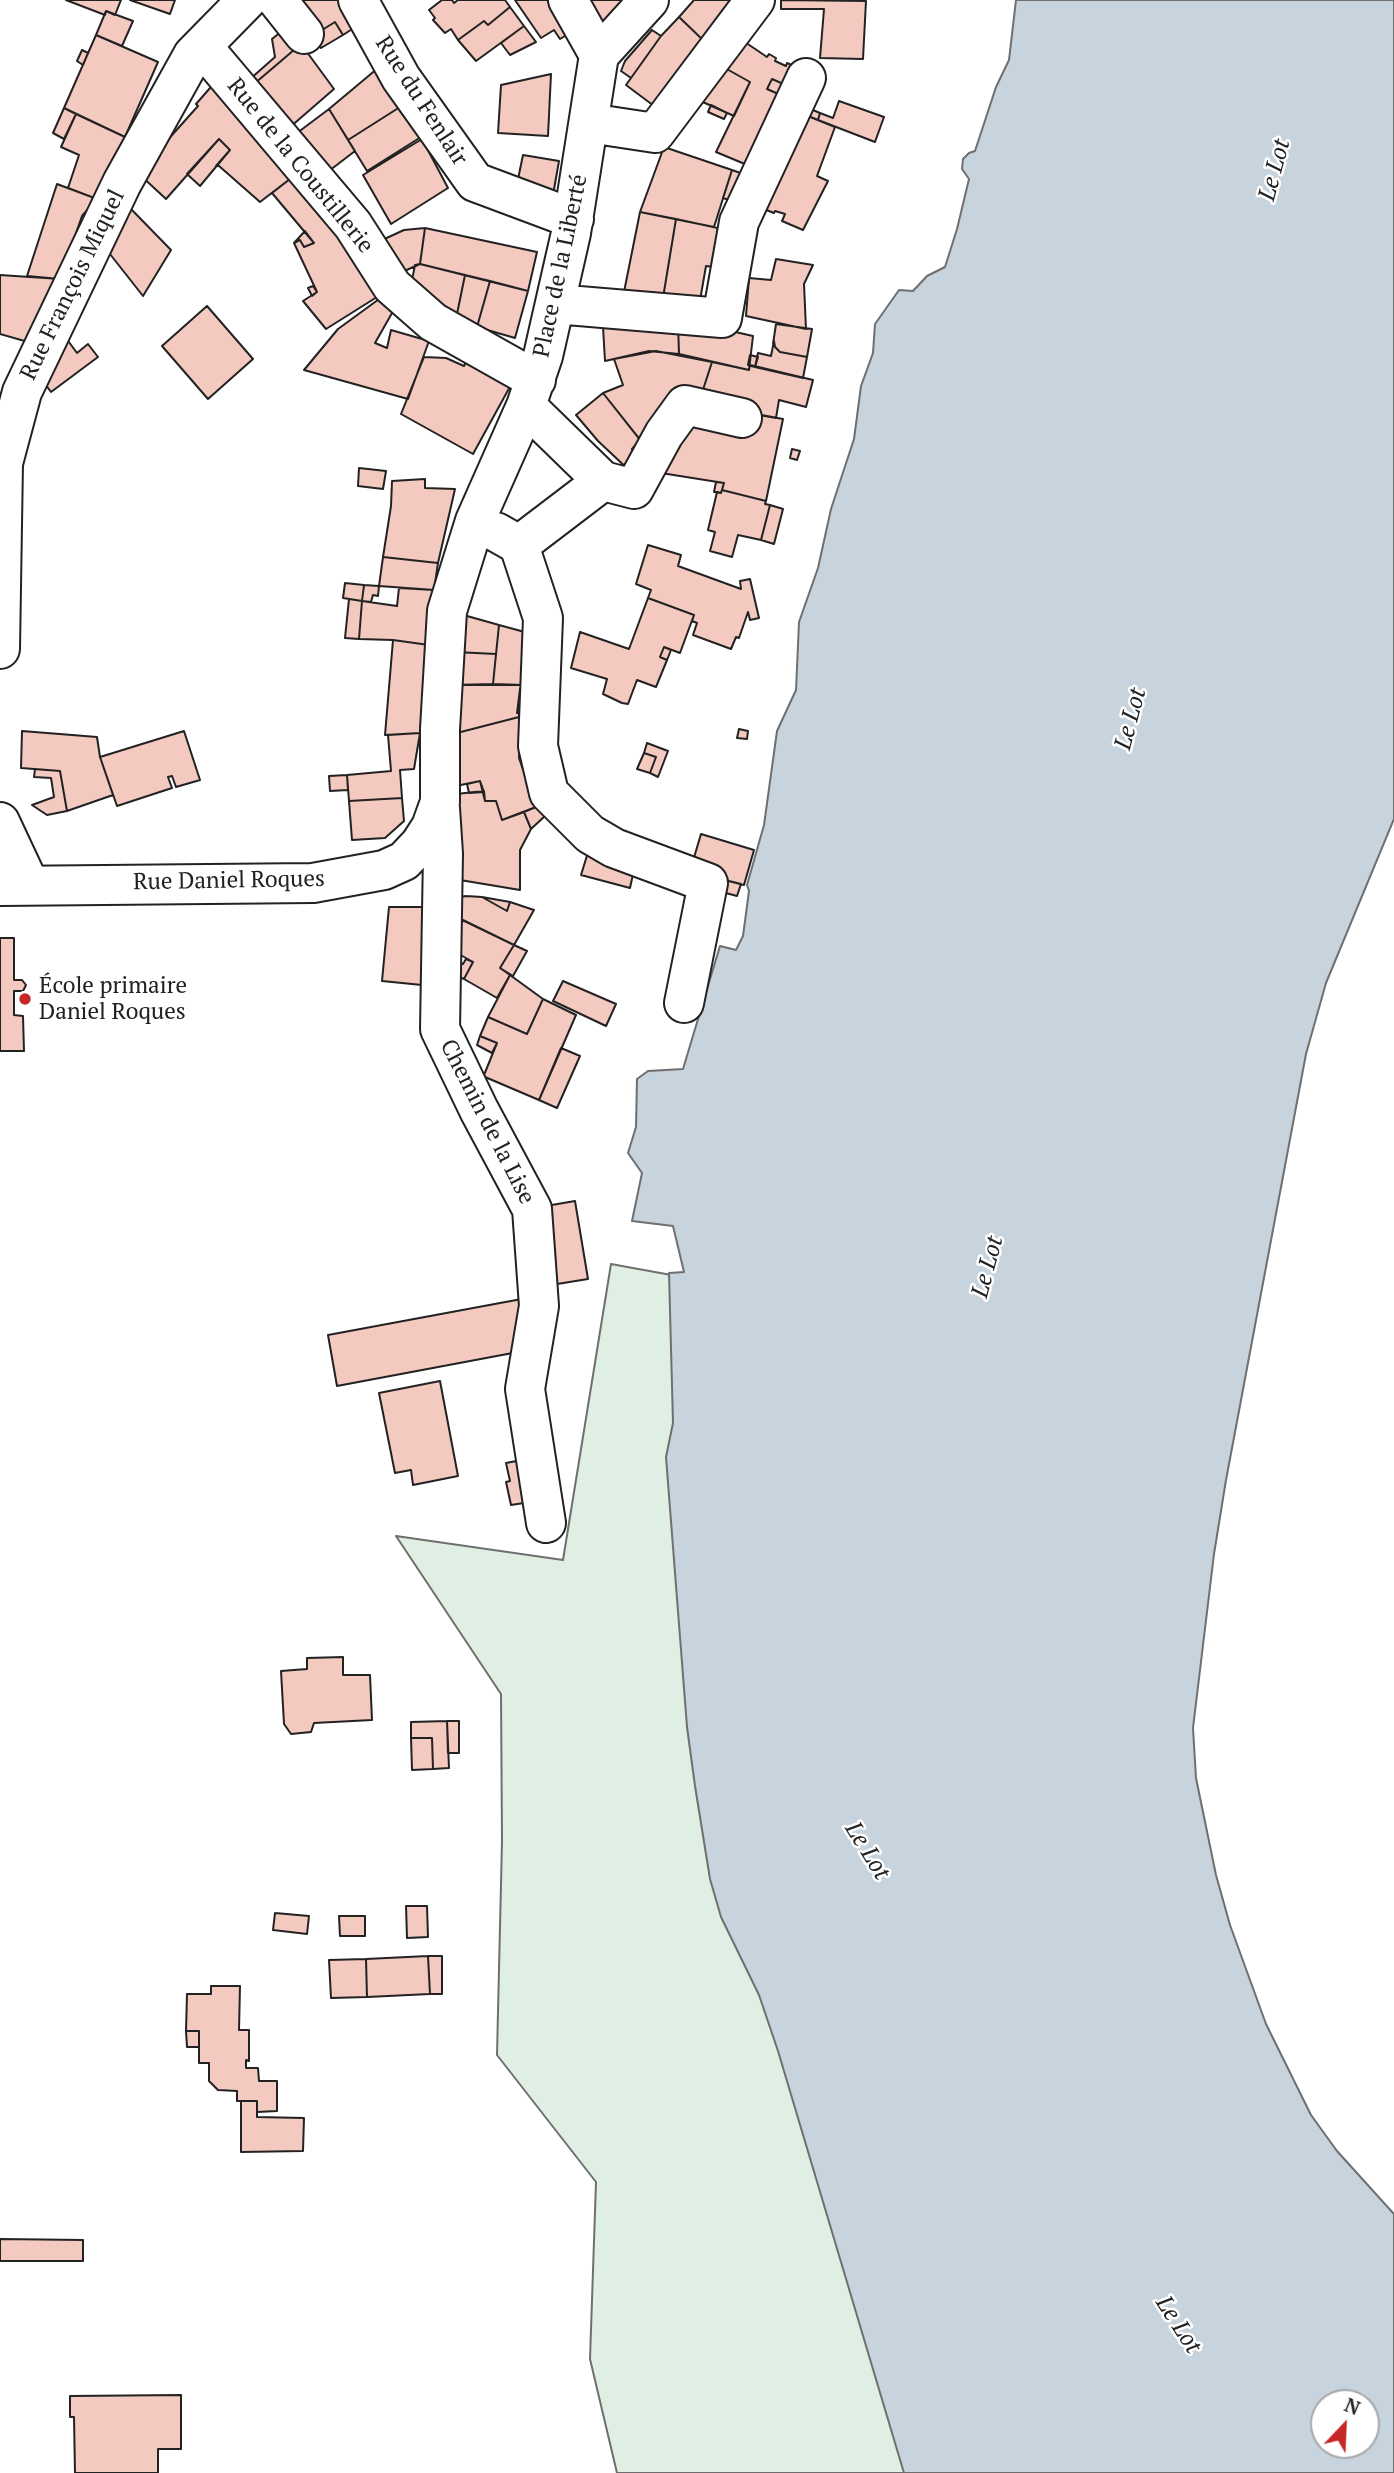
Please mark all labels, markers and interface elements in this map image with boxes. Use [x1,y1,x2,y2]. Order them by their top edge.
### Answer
street label: Rue du Fenlair [369,31,473,171]
street label: Rue de la Coustillerie [221,73,379,259]
water label: Le Lot [1253,136,1297,204]
street label: Place de la Liberté [528,172,594,360]
street label: Rue François Miquel [15,185,131,385]
water label: Le Lot [1109,685,1153,753]
street label: Rue Daniel Roques [133,866,325,896]
place label: École primaire Daniel Roques [39,972,187,1026]
marker: École primaire Daniel Roques [17,991,33,1007]
street label: Chemin de la Lise [434,1035,540,1209]
water label: Le Lot [966,1233,1010,1301]
water label: Le Lot [838,1817,896,1885]
water label: Le Lot [1149,2291,1207,2359]
north arrow [1310,2389,1380,2459]
text: N [1341,2392,1364,2420]

